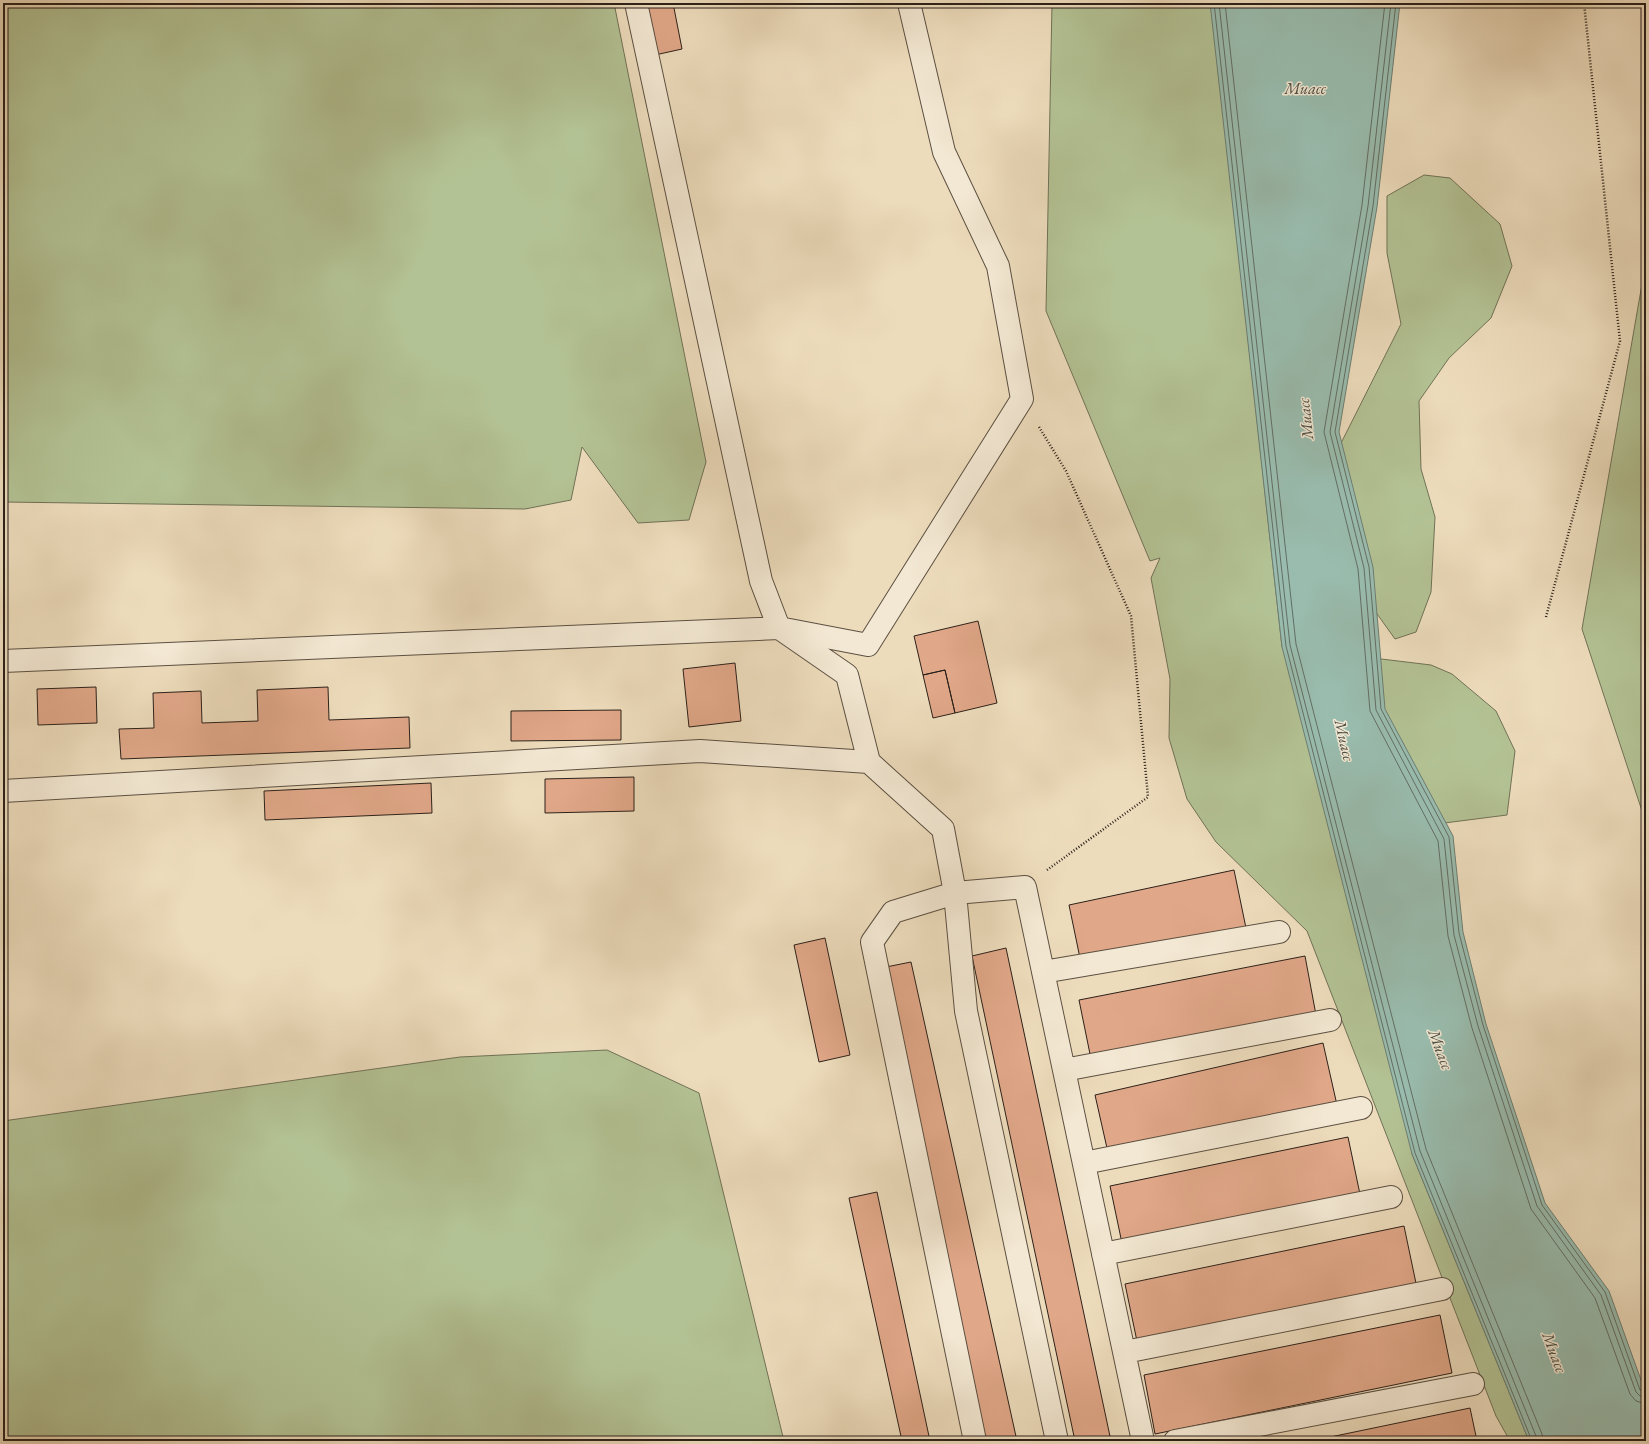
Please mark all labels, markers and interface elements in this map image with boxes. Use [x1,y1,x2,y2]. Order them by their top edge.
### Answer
water label: Миасс [1283,78,1327,99]
water label: Миасс [1293,396,1318,442]
water label: Миасс [1329,716,1360,764]
water label: Миасс [1423,1025,1458,1073]
water label: Миасс [1537,1328,1572,1376]

